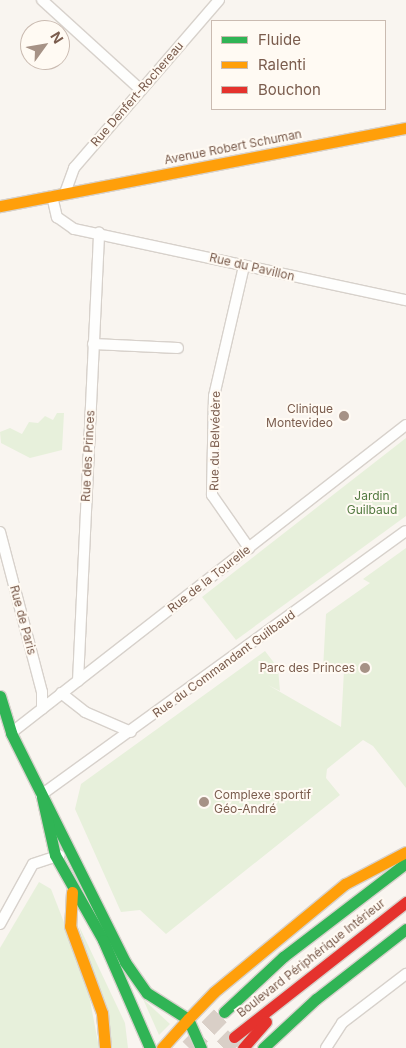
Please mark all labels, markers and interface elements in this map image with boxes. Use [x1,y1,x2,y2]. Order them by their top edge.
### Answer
north arrow [20,20,70,70]
legend [211,20,386,110]
text: N [47,28,67,46]
text: Fluide [258,30,301,49]
street label: Rue Denfert-Rochereau [88,39,186,149]
text: Ralenti [258,55,306,74]
text: Bouchon [258,80,321,99]
street label: Avenue Robert Schuman [163,127,303,167]
street label: Rue du Pavillon [208,250,296,284]
street label: Rue du Belvédère [207,391,223,491]
place label: Clinique Montevideo [266,402,333,430]
marker: Clinique Montevideo [337,409,351,423]
street label: Rue des Princes [78,410,98,502]
park label: Jardin Guilbaud [347,489,397,517]
street label: Rue de la Tourelle [165,542,253,616]
street label: Rue de Paris [7,584,39,656]
street label: Rue du Commandant Guilbaud [150,607,298,721]
place label: Parc des Princes [259,661,355,675]
marker: Parc des Princes [359,662,371,674]
place label: Complexe sportif Géo-André [214,788,311,816]
marker: Complexe sportif Géo-André [198,796,210,808]
street label: Boulevard Périphérique Intérieur [234,896,388,1020]

